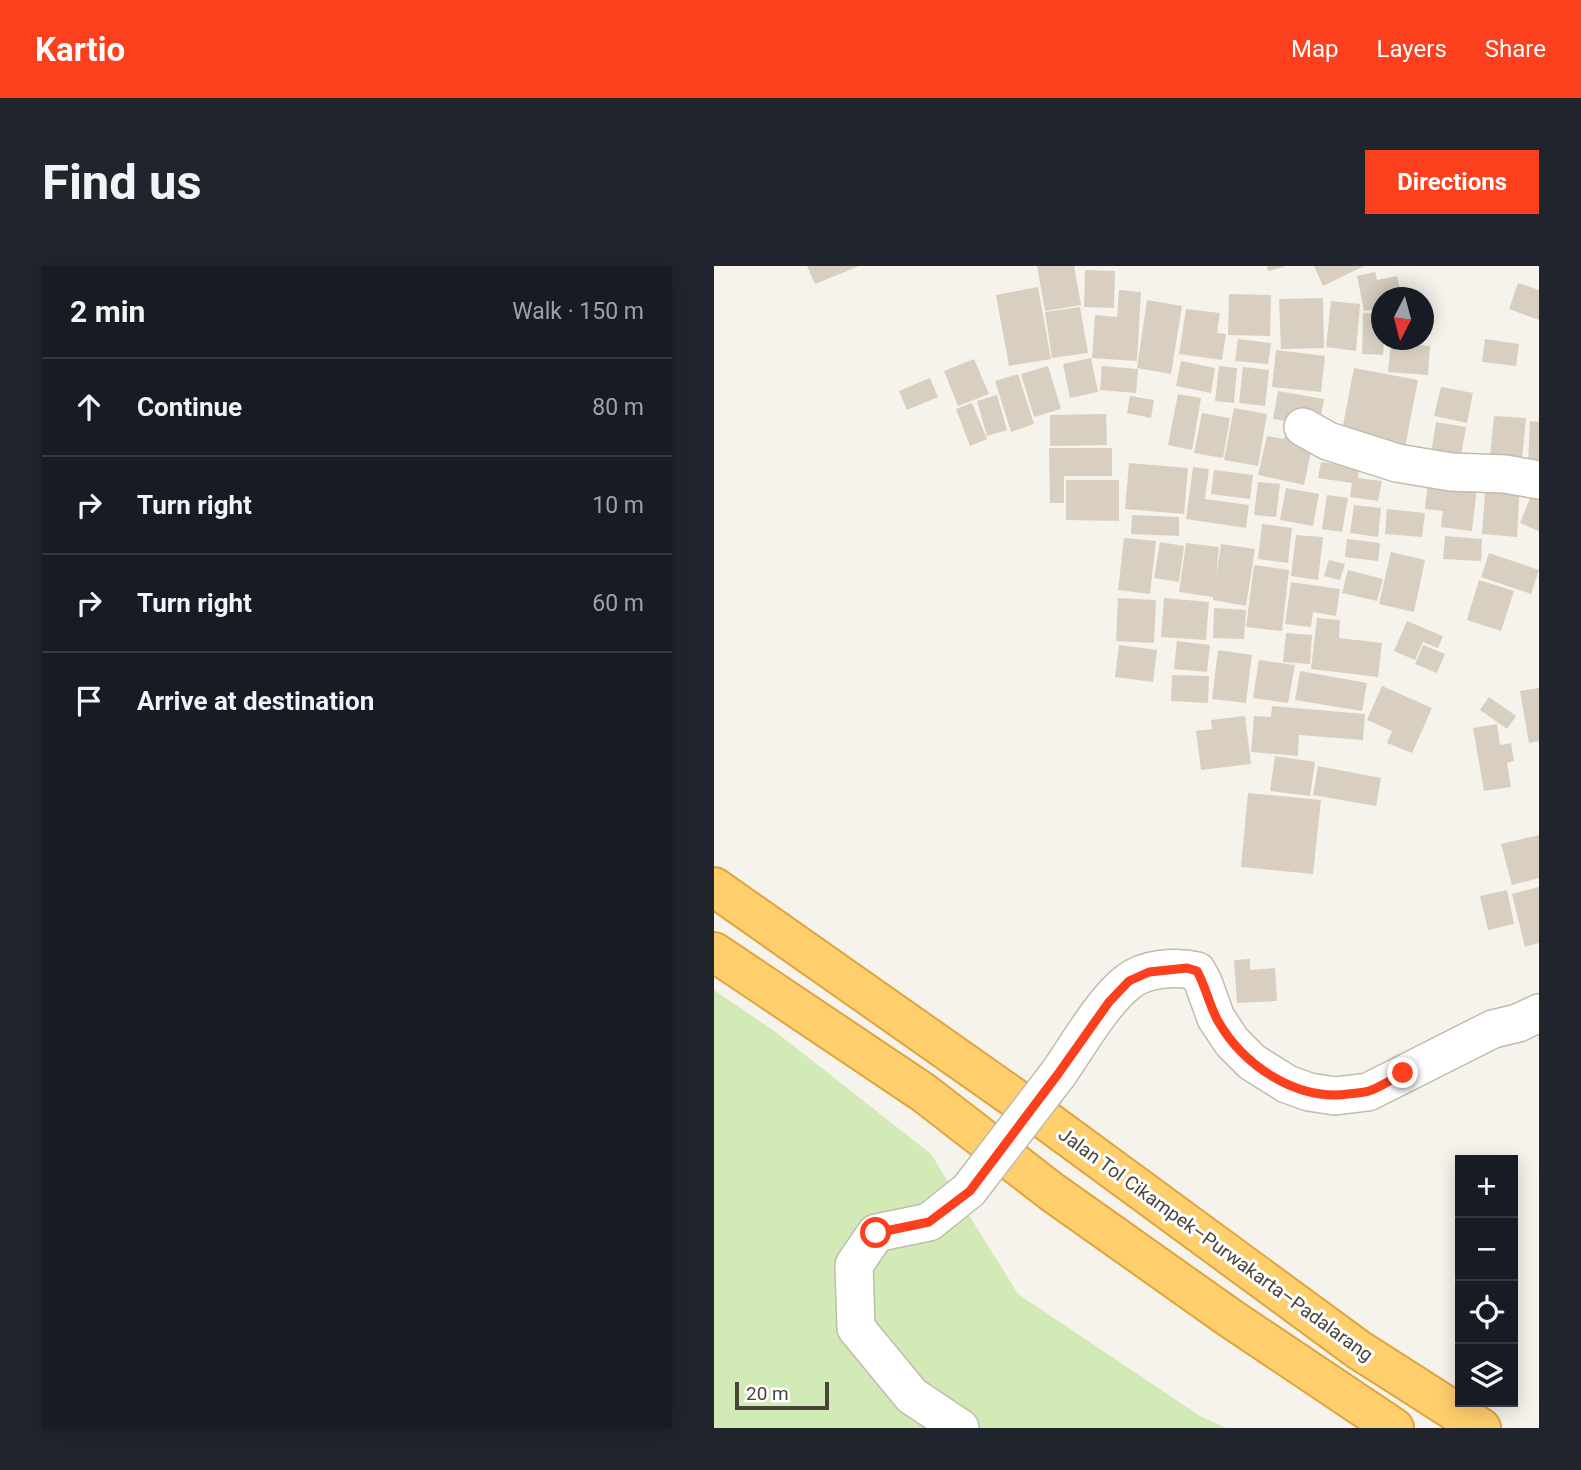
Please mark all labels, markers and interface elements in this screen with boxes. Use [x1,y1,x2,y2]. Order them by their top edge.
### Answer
text: Kartio [35,30,125,69]
text: Map [1291,35,1339,63]
text: Layers [1377,35,1447,63]
text: Share [1485,35,1546,63]
button: Directions [1365,150,1539,214]
text: Find us [42,154,202,211]
north arrow [1371,287,1434,350]
text: 2 min [70,294,145,329]
text: Walk · 150 m [512,298,644,325]
icon: ahead [70,388,108,426]
text: Continue [137,392,242,422]
text: 80 m [592,394,644,421]
icon: right [70,486,108,524]
text: Turn right [137,490,252,520]
text: 10 m [592,492,644,519]
icon: right [70,584,108,622]
text: Turn right [137,588,252,618]
text: 60 m [592,590,644,617]
icon: arrive [70,682,108,720]
text: Arrive at destination [137,686,374,716]
route end [1387,1057,1418,1088]
street label: Jalan Tol Cikampek–Purwakarta–Padalarang [1054,1123,1377,1366]
map controls [1455,1155,1518,1407]
button: + [1455,1155,1518,1218]
route start [860,1217,891,1248]
button: − [1455,1218,1518,1281]
button: locate [1455,1281,1518,1344]
button: layers [1455,1344,1518,1407]
scale bar [735,1379,830,1411]
text: 20 m [746,1382,789,1405]

